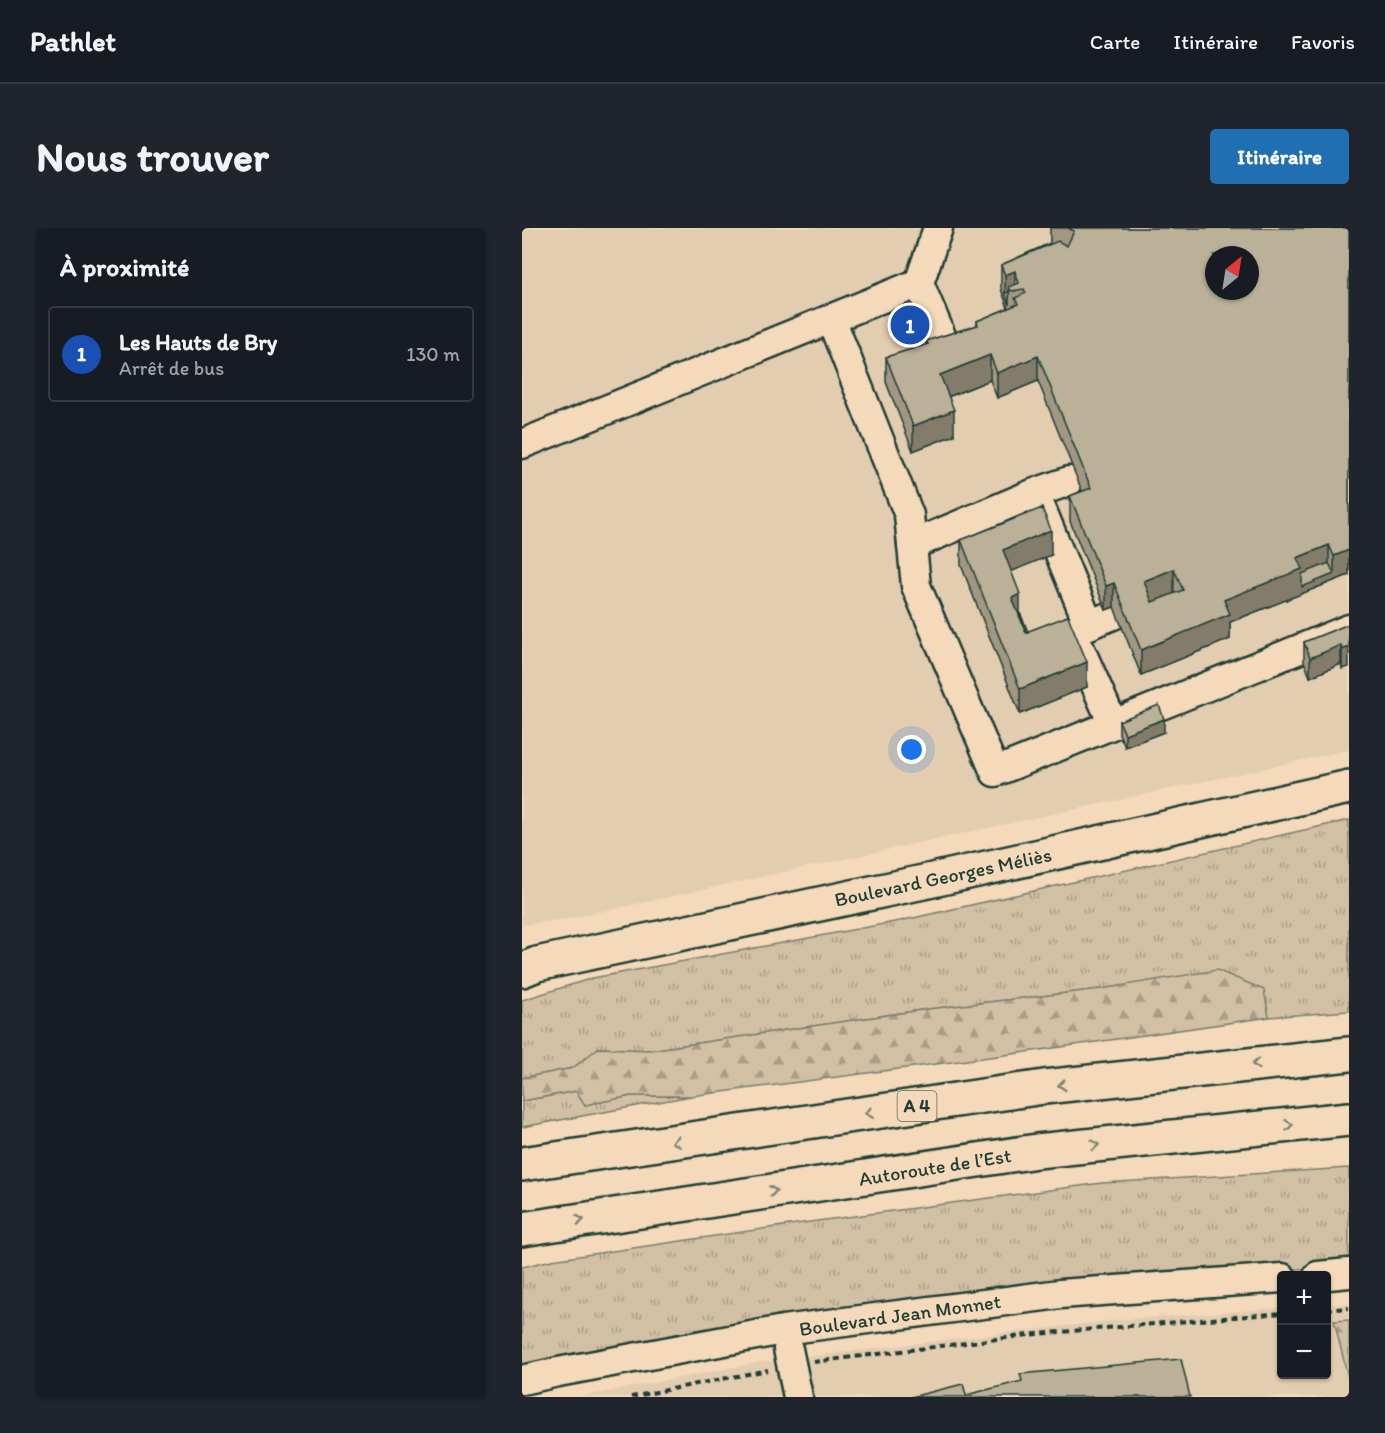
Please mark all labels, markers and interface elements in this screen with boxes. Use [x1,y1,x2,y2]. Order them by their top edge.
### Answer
text: Pathlet [30,24,116,58]
text: Carte [1090,29,1140,54]
text: Itinéraire [1173,29,1258,54]
text: Favoris [1291,29,1355,54]
button: Itinéraire [1210,129,1349,184]
text: Nous trouver [36,131,269,182]
north arrow [1205,246,1259,300]
text: À proximité [60,251,189,283]
pin: 1 [890,302,930,348]
text: Les Hauts de Bry [119,329,277,356]
text: 1 [77,342,86,366]
text: 130 m [406,342,460,366]
text: Arrêt de bus [119,356,224,380]
your location [897,735,926,764]
street label: Boulevard Georges Méliès [832,842,1054,912]
one-way arrow [1251,1057,1261,1070]
one-way arrow [1058,1078,1067,1091]
road number: A 4 [898,1091,936,1121]
one-way arrow [865,1107,874,1119]
one-way arrow [1284,1119,1294,1132]
one-way arrow [672,1135,681,1147]
one-way arrow [1090,1140,1100,1152]
street label: Autoroute de l’Est [857,1143,1013,1191]
one-way arrow [768,1185,777,1197]
one-way arrow [574,1214,584,1227]
map controls [1277,1271,1331,1379]
button: + [1277,1271,1331,1325]
street label: Boulevard Jean Monnet [798,1289,1003,1341]
button: − [1277,1325,1331,1379]

